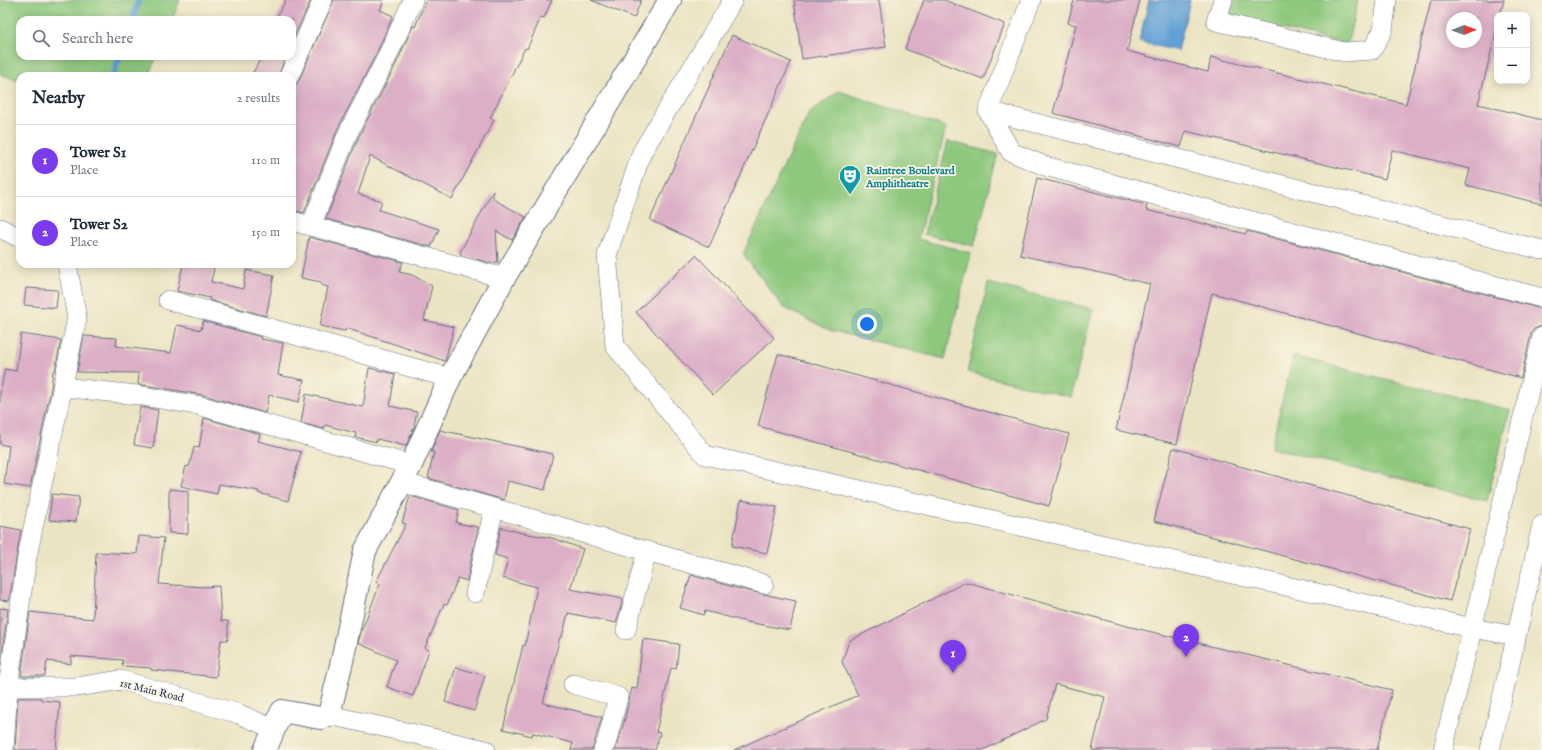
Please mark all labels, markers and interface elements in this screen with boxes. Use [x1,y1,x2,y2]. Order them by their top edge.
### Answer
north arrow [1446,12,1482,48]
map controls [1494,12,1530,84]
button: + [1494,12,1530,48]
search box [16,16,296,60]
icon: search [30,27,52,49]
text: Search here [62,29,133,48]
button: − [1494,48,1530,84]
text: Nearby [32,88,85,109]
text: 2 results [236,90,280,107]
text: Tower S1 [70,143,126,162]
text: 1 [43,152,47,169]
text: 110 m [251,152,280,169]
text: Place [70,162,98,179]
theatre icon: Raintree Boulevard Amphitheatre [837,163,863,196]
place label: Raintree Boulevard Amphitheatre [865,164,956,191]
text: Tower S2 [70,215,128,234]
text: 2 [42,224,48,241]
text: 150 m [251,224,280,241]
text: Place [70,234,98,251]
your location [857,314,877,334]
pin: 2 [1173,624,1199,657]
pin: 1 [940,640,966,673]
street label: 1st Main Road [118,676,185,706]

